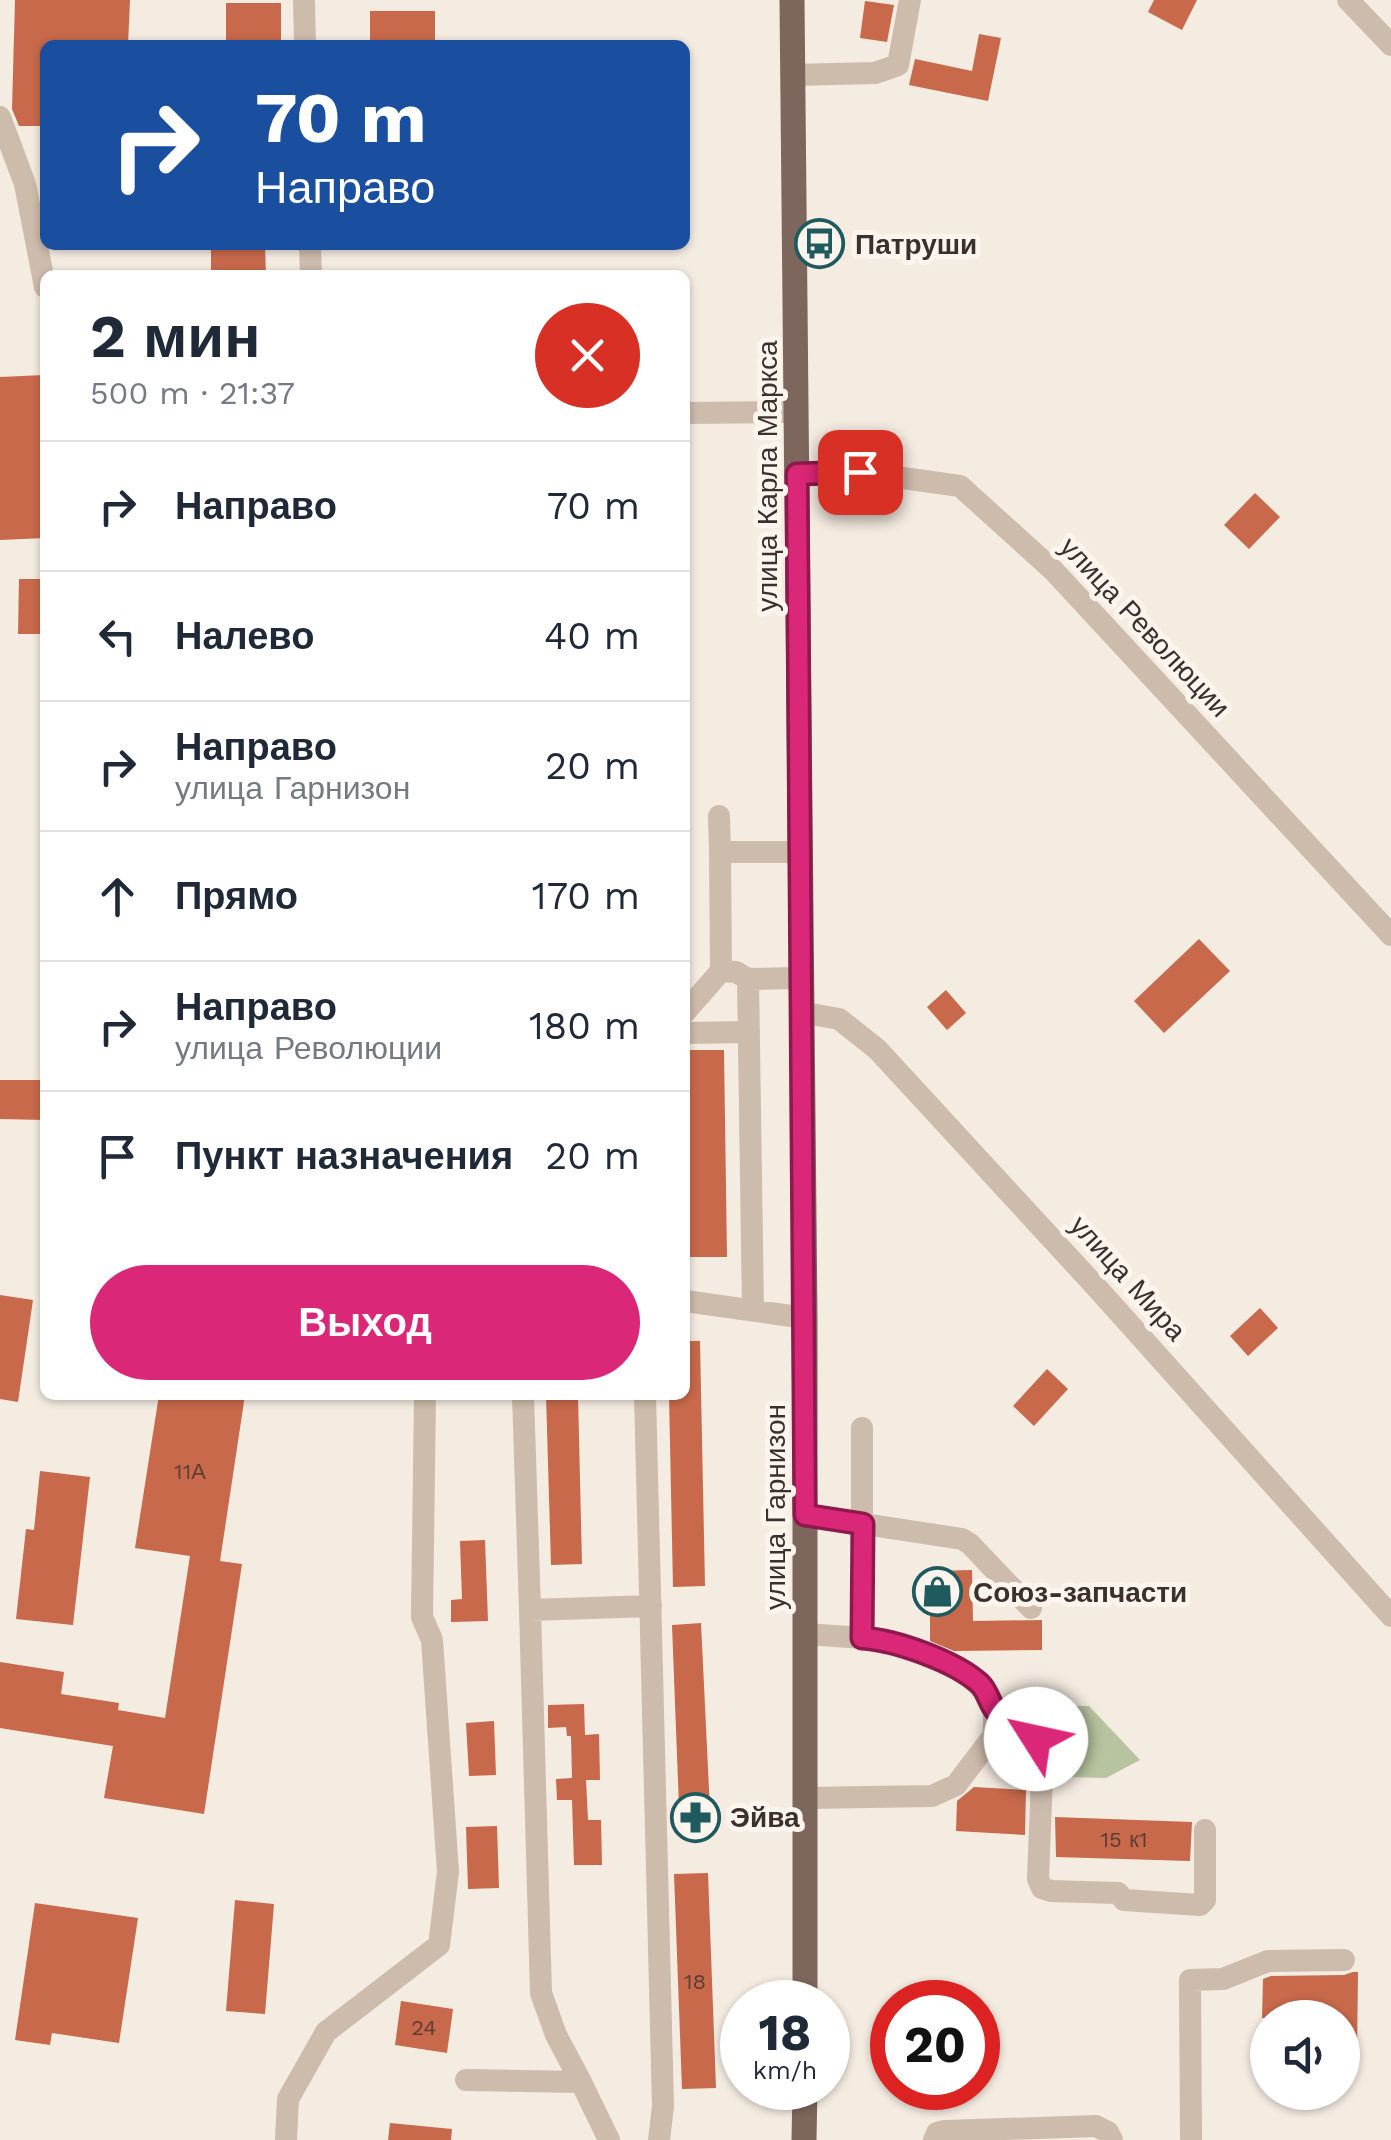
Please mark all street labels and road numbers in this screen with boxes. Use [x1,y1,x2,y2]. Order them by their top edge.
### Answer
street label: улица Карла Маркса [751,340,784,612]
street label: улица Революции [1053,530,1237,724]
street label: улица Мира [1063,1209,1193,1348]
street label: улица Гарнизон [759,1404,792,1610]

